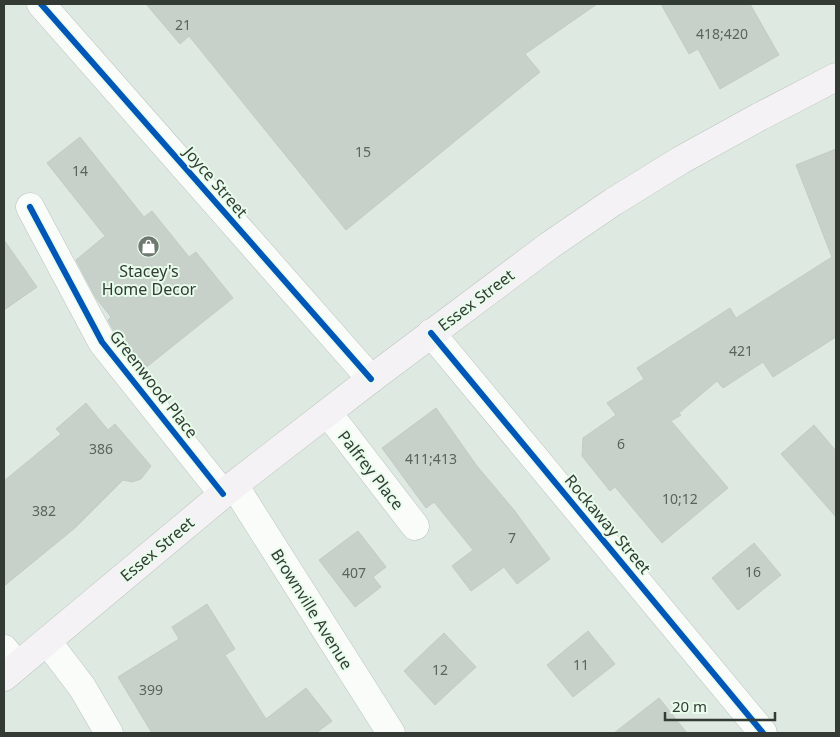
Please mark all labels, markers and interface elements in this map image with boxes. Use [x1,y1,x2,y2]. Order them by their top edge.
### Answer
house number: 21 [175,15,191,34]
house number: 418;420 [696,24,748,43]
street label: Joyce Street [178,140,253,222]
house number: 15 [355,142,371,161]
house number: 14 [72,161,88,180]
shop icon: Stacey's Home Decor [137,235,161,259]
place label: Stacey's Home Decor [102,260,197,300]
street label: Essex Street [433,264,519,336]
street label: Greenwood Place [105,325,203,443]
house number: 421 [729,341,753,360]
street label: Palfrey Place [333,426,409,514]
house number: 6 [617,434,625,453]
house number: 386 [89,439,113,458]
house number: 411;413 [405,449,457,468]
street label: Rockaway Street [560,470,656,578]
house number: 10;12 [662,489,698,508]
house number: 382 [32,501,56,520]
street label: Essex Street [115,511,199,586]
house number: 7 [508,528,516,547]
street label: Brownville Avenue [266,544,358,674]
house number: 16 [745,562,761,581]
house number: 407 [342,563,366,582]
house number: 11 [573,655,589,674]
house number: 12 [432,660,448,679]
house number: 399 [139,680,163,699]
scale bar [665,690,775,722]
text: 20 m [672,696,707,716]

